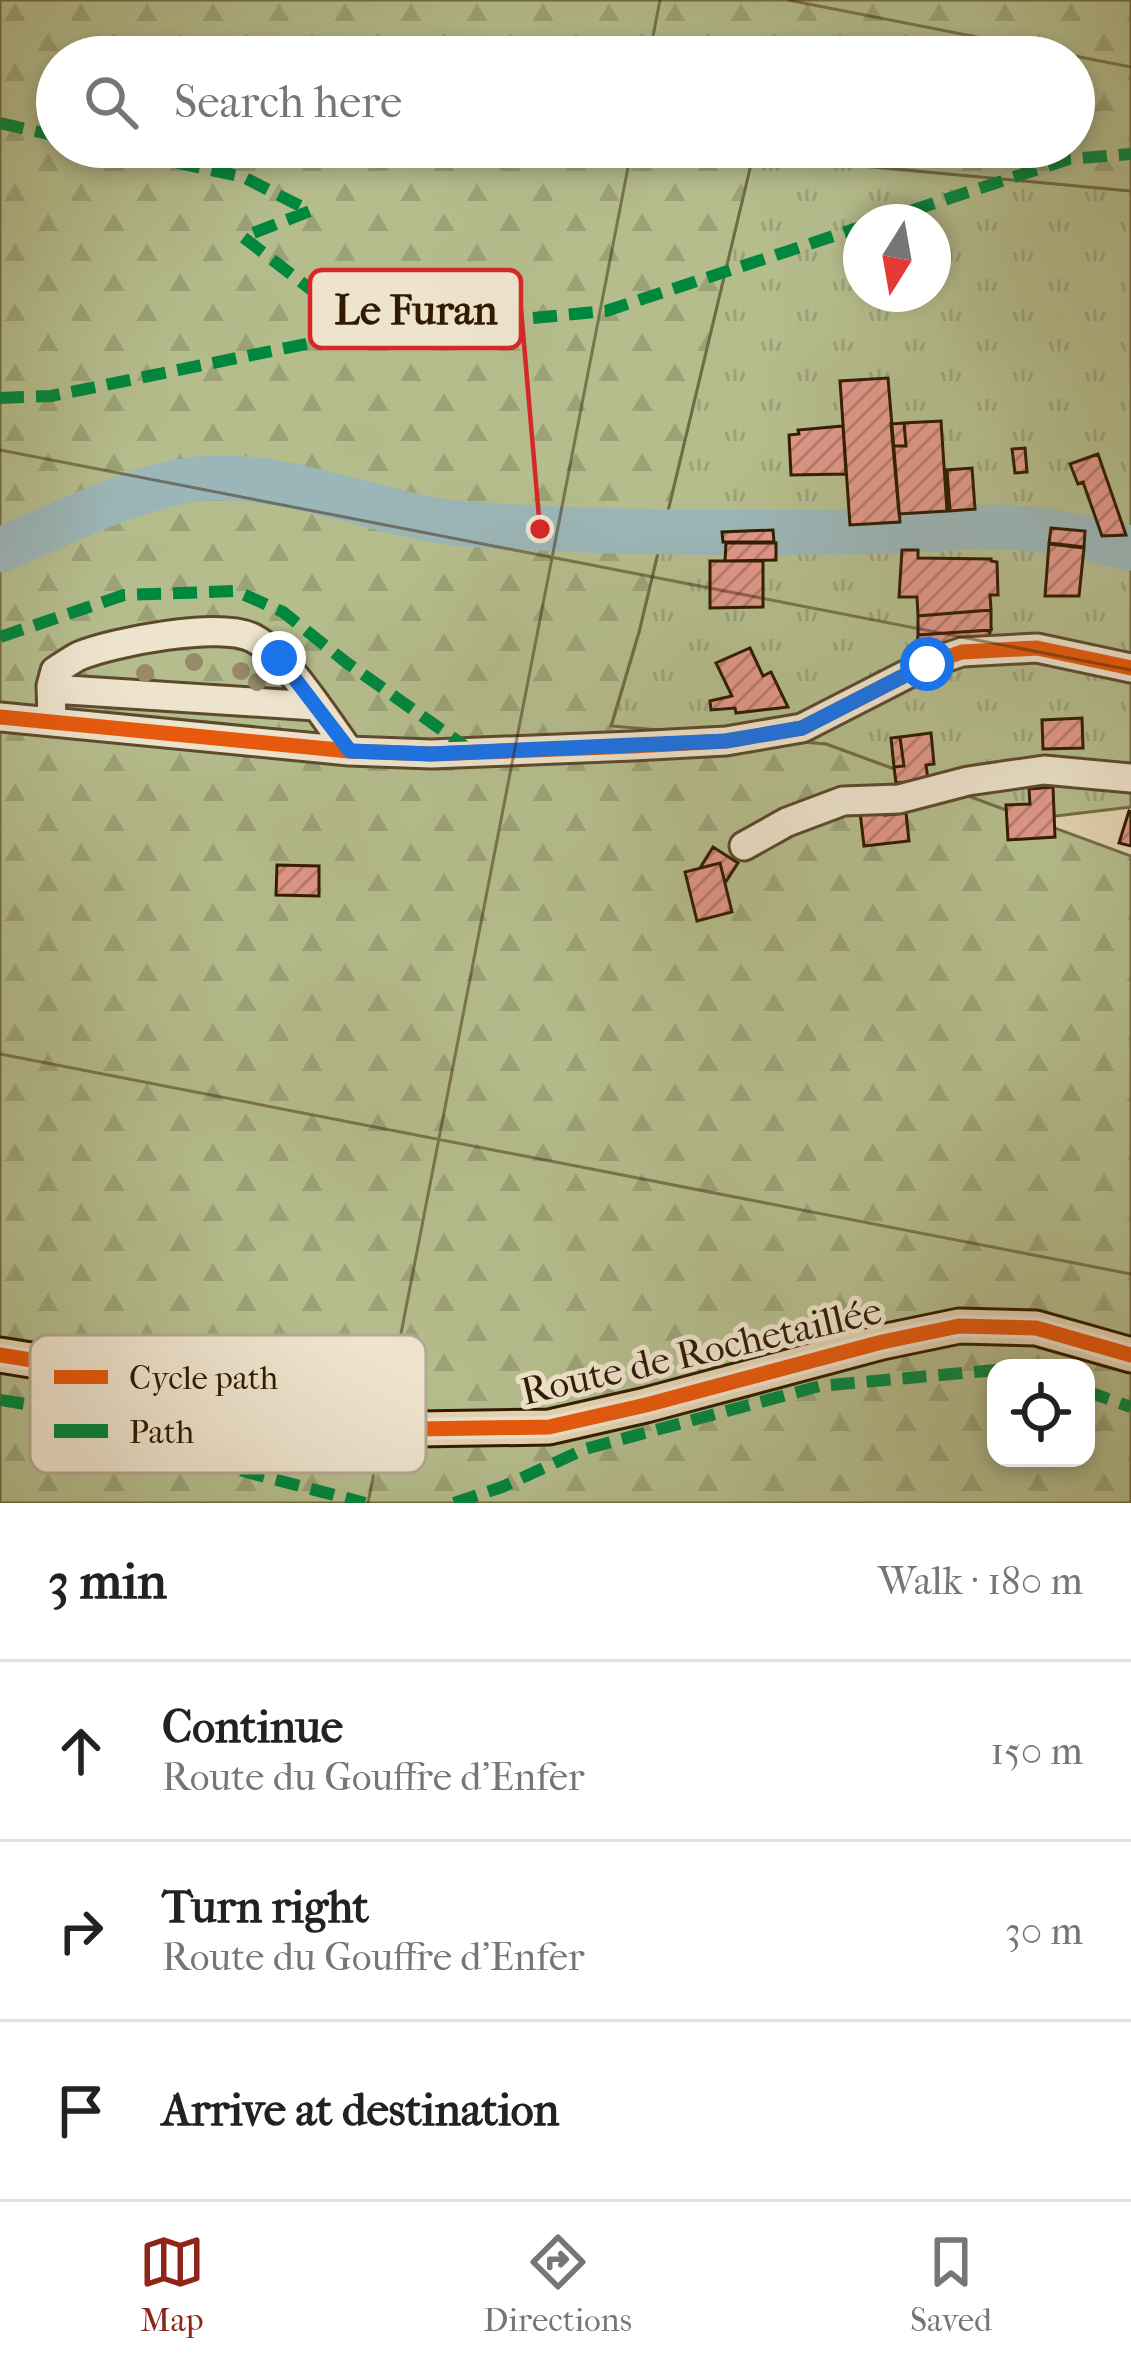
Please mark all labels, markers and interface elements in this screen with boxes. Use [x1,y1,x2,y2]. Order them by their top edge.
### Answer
search box [36,36,1095,168]
icon: search [78,69,144,135]
text: Search here [174,76,402,129]
north arrow [843,204,951,312]
callout: Le Furan [310,270,521,348]
text: Le Furan [334,286,498,335]
route end [252,631,306,685]
route start [900,637,954,691]
street label: Route de Rochetaillée [517,1287,886,1415]
legend [30,1335,426,1473]
text: Cycle path [129,1359,279,1398]
map controls [987,1359,1095,1467]
button: locate [987,1359,1095,1467]
text: Path [129,1413,195,1452]
text: 3 min [48,1551,167,1611]
text: Walk · 180 m [878,1558,1083,1604]
text: Continue [162,1701,343,1754]
icon: ahead [48,1718,114,1784]
text: 150 m [990,1728,1083,1774]
text: Route du Gouffre d'Enfer [162,1754,585,1800]
text: Turn right [162,1881,369,1934]
icon: right [48,1898,114,1964]
text: 30 m [1005,1908,1083,1954]
text: Route du Gouffre d'Enfer [162,1934,585,1980]
icon: arrive [48,2078,114,2144]
text: Arrive at destination [162,2084,559,2137]
tab: Map [139,2229,205,2340]
tab: Directions [483,2229,632,2340]
tab: Saved [910,2229,992,2340]

